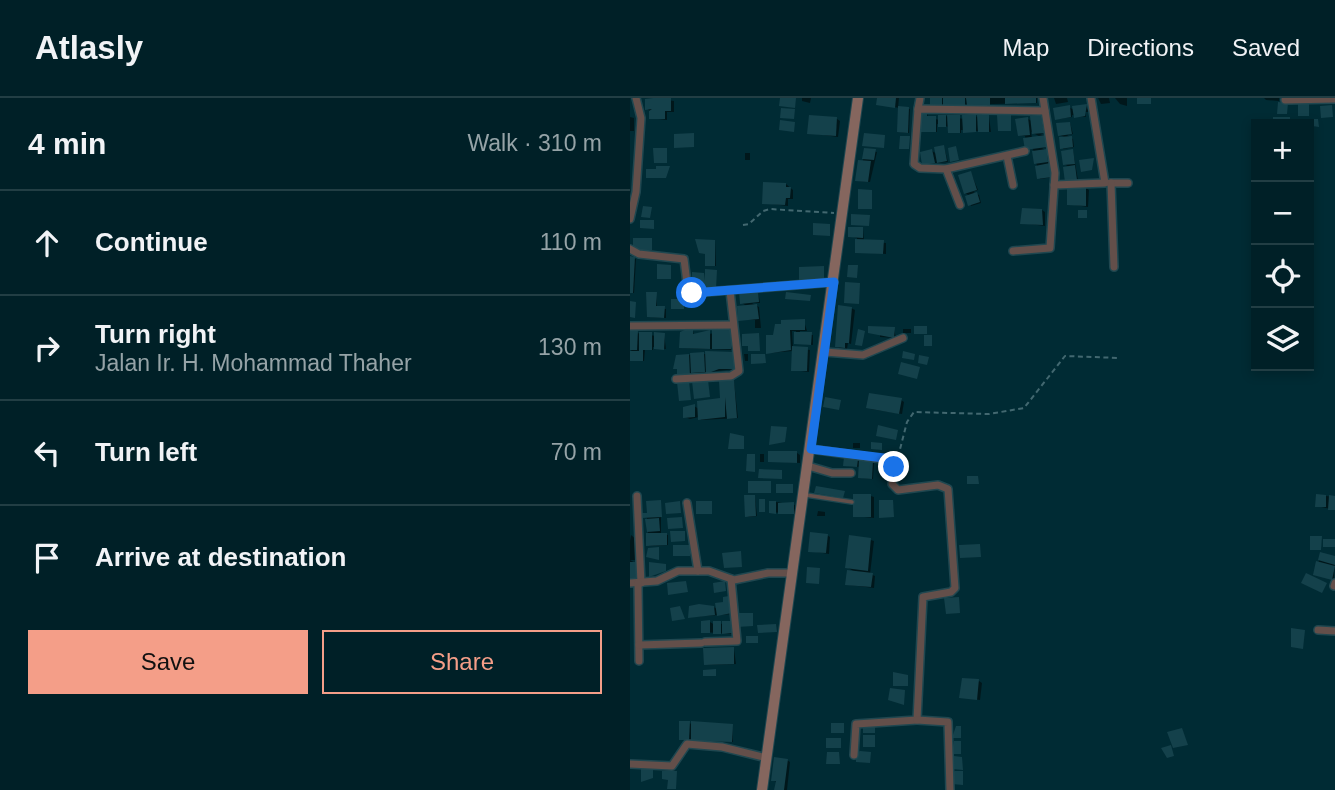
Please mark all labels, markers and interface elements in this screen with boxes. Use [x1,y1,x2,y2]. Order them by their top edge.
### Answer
text: Atlasly [35,29,143,66]
text: Map [1003,34,1049,61]
text: Directions [1087,34,1194,61]
text: Saved [1232,34,1300,61]
map controls [1251,119,1314,371]
button: + [1251,119,1314,182]
text: 4 min [28,127,106,160]
text: Walk · 310 m [467,130,602,156]
button: − [1251,182,1314,245]
icon: ahead [28,224,66,262]
text: Continue [95,227,208,257]
text: 110 m [540,229,602,255]
button: locate [1251,245,1314,308]
route start [676,277,707,308]
button: layers [1251,308,1314,371]
text: Turn right [95,319,216,349]
icon: right [28,329,66,367]
text: 130 m [538,334,602,360]
text: Jalan Ir. H. Mohammad Thaher [95,350,412,376]
icon: left [28,434,66,472]
text: Turn left [95,437,197,467]
text: 70 m [551,439,602,465]
route end [878,451,909,482]
icon: arrive [28,539,66,577]
text: Arrive at destination [95,542,346,572]
button: Save [28,630,308,694]
button: Share [322,630,602,694]

